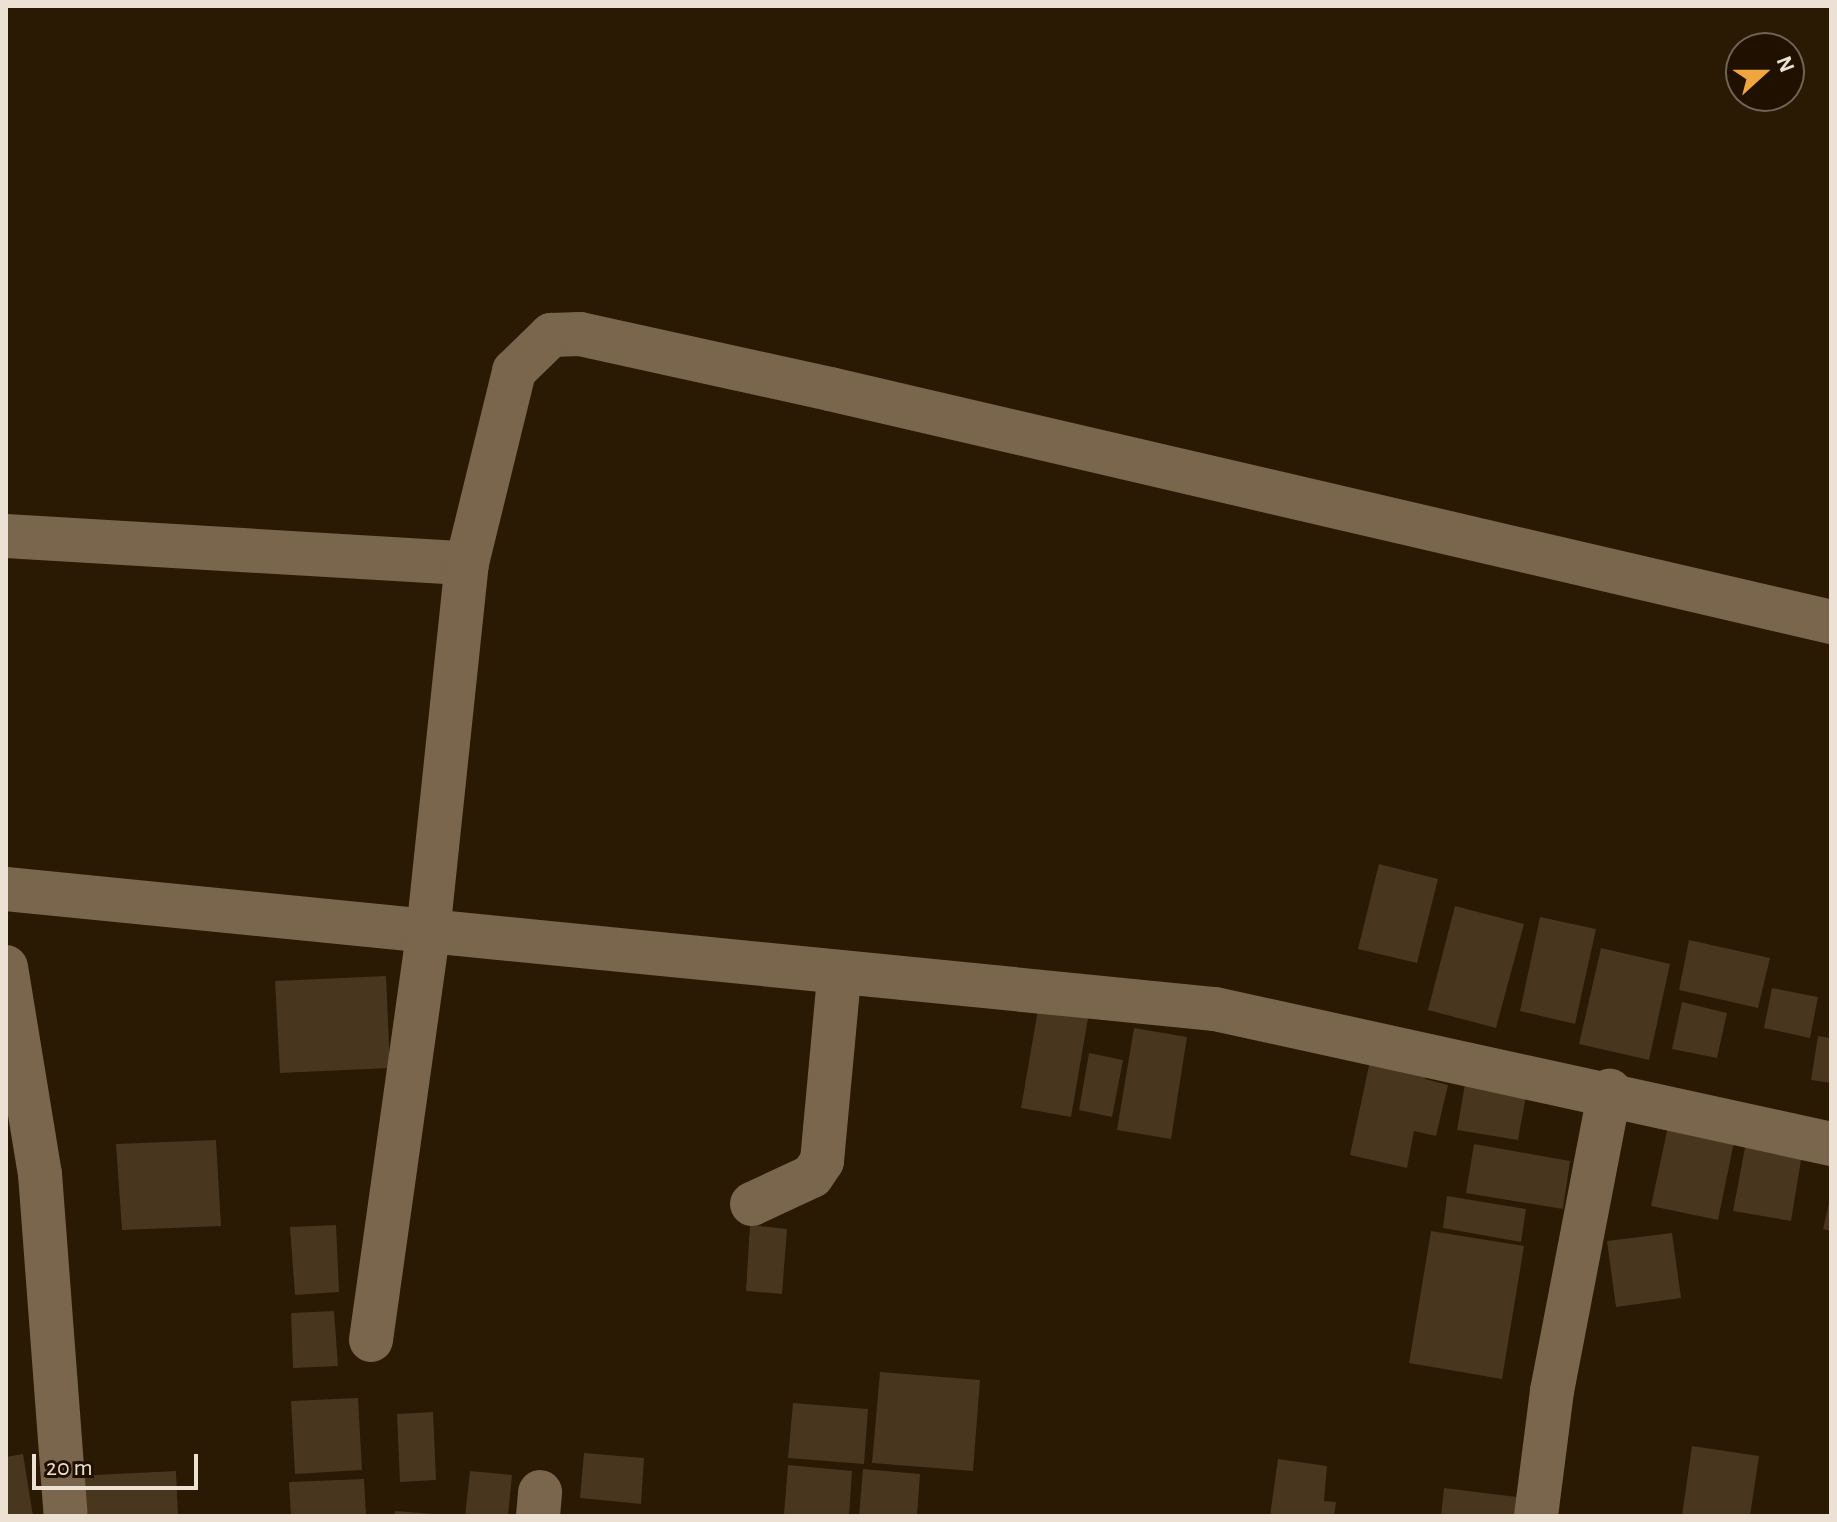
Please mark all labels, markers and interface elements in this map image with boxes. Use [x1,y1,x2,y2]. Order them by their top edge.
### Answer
north arrow [1725,32,1805,112]
text: N [1773,53,1799,75]
scale bar [36,1438,202,1488]
text: 20 m [46,1456,93,1480]

